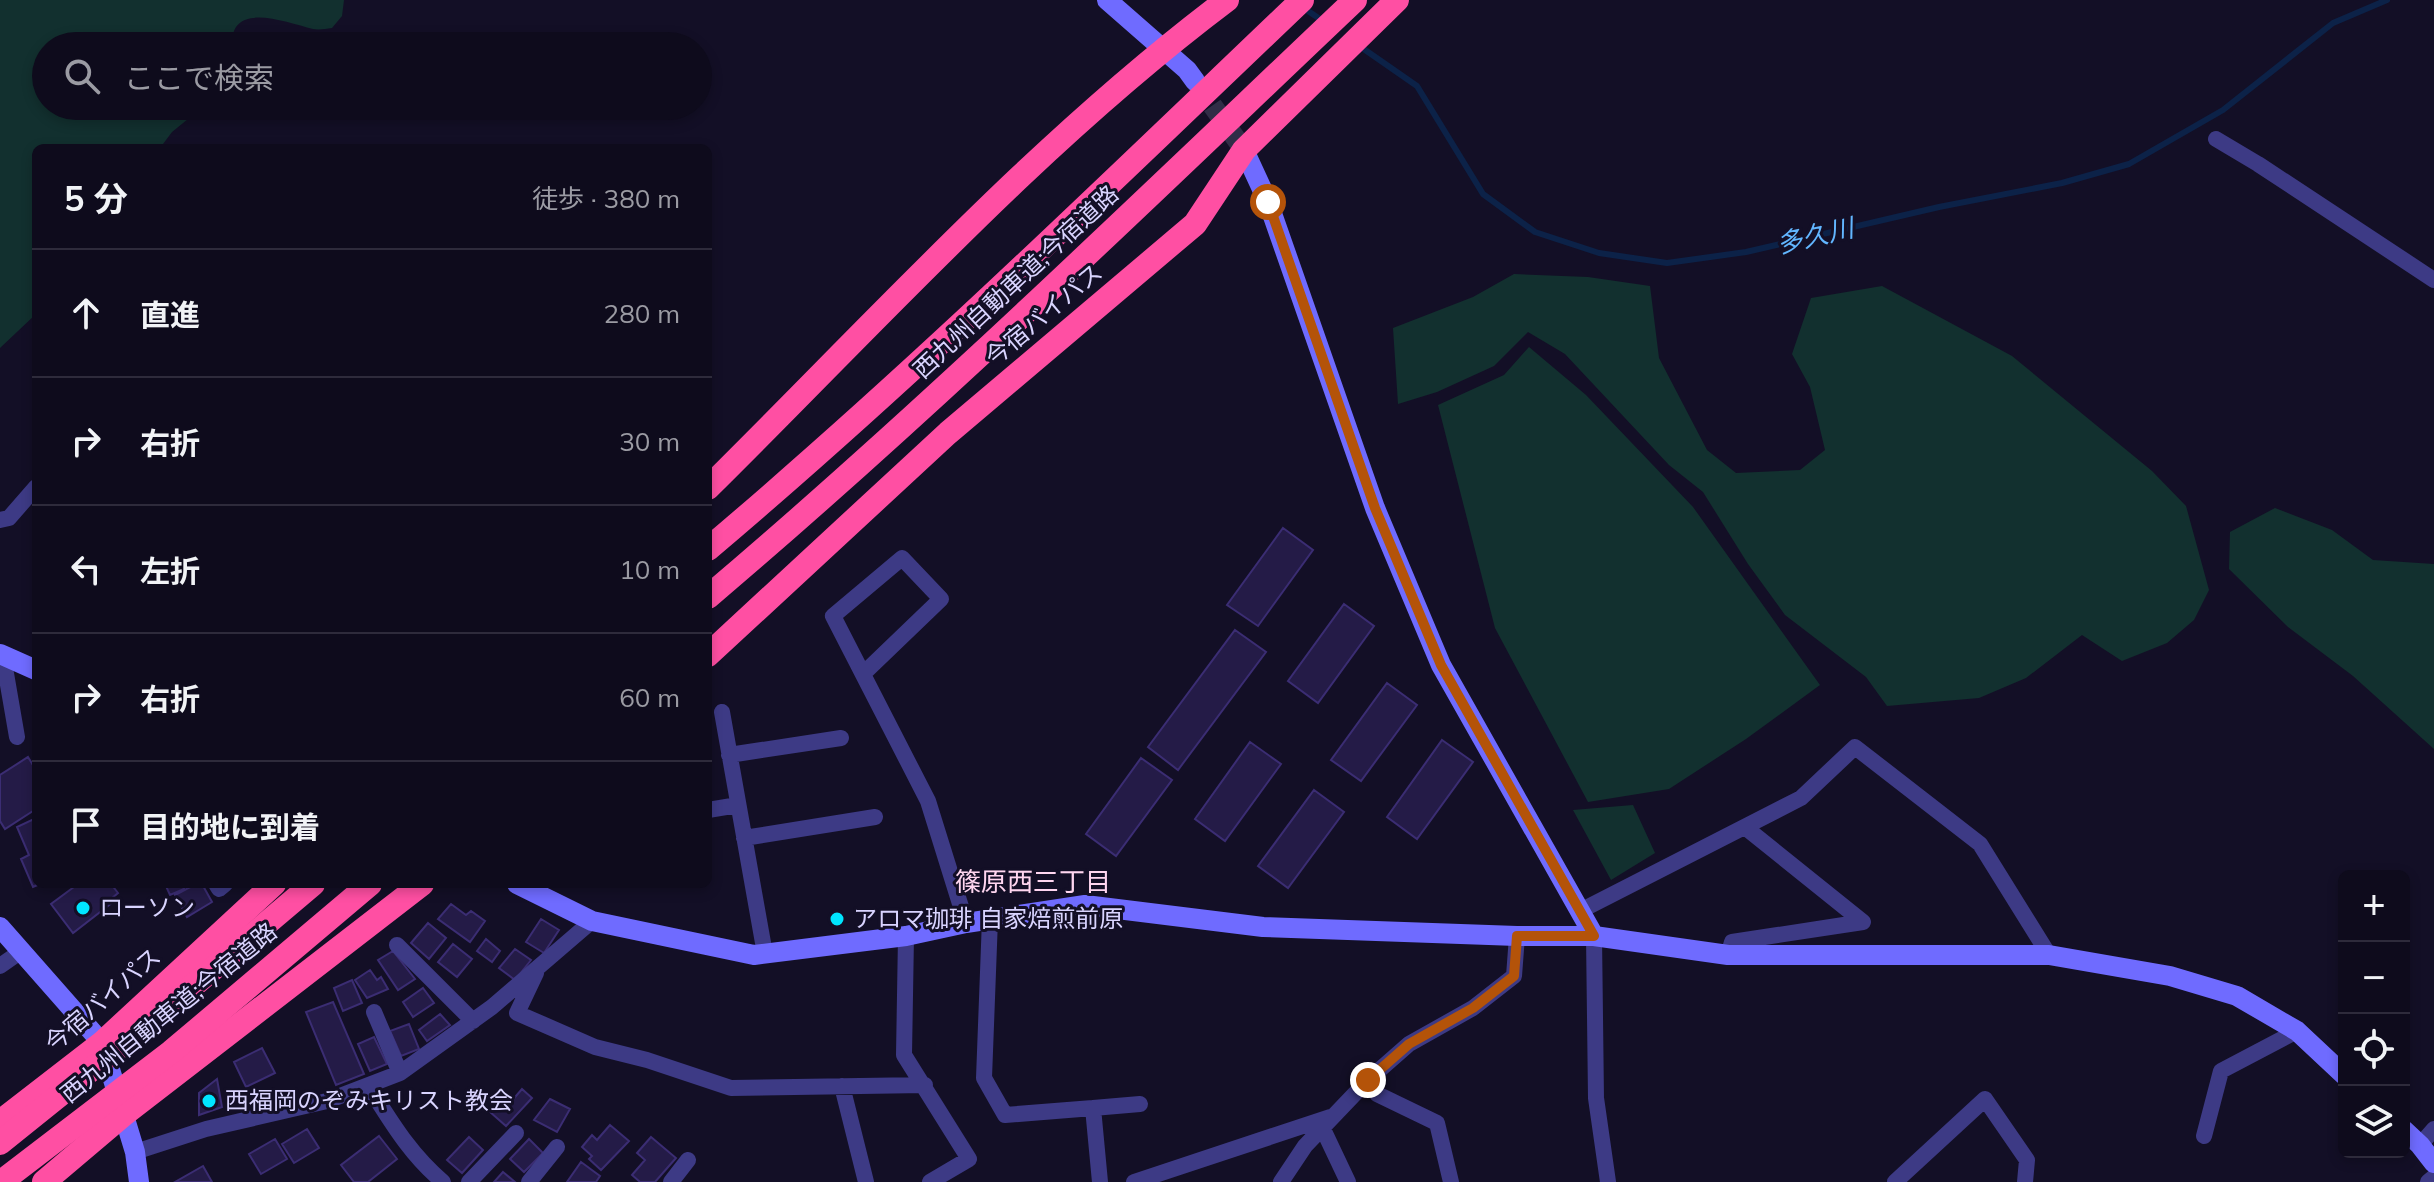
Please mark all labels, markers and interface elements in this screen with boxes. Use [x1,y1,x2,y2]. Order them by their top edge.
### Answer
search box [32,32,712,120]
icon: search [60,54,104,98]
text: ここで検索 [124,59,274,97]
text: 5 分 [64,177,128,220]
street label: 西九州自動車道;今宿道路 [907,178,1124,384]
text: 徒歩 · 380 m [532,182,680,215]
route start [1250,184,1286,220]
water label: 多久川 [1773,210,1860,260]
street label: 今宿バイパス [979,257,1108,372]
icon: ahead [64,291,108,335]
text: 直進 [140,296,200,334]
text: 280 m [604,297,680,330]
icon: right [64,419,108,463]
text: 右折 [140,424,200,462]
text: 30 m [619,425,680,458]
icon: left [64,547,108,591]
text: 左折 [140,552,200,590]
text: 10 m [619,553,680,586]
icon: right [64,675,108,719]
text: 右折 [140,680,200,718]
text: 60 m [619,681,680,714]
icon: arrive [64,803,108,847]
text: 目的地に到着 [140,808,320,846]
district label: 篠原西三丁目 [955,865,1111,898]
map controls [2338,870,2410,1158]
button: + [2338,870,2410,942]
place label: ローソン [99,892,195,922]
marker: ローソン [74,899,92,917]
place label: アロマ珈琲 自家焙煎前原 [853,903,1123,933]
marker: アロマ珈琲 自家焙煎前原 [828,910,846,928]
street label: 西九州自動車道;今宿道路 [54,916,283,1109]
street label: 今宿バイパス [38,941,166,1058]
button: − [2338,942,2410,1014]
button: locate [2338,1014,2410,1086]
route end [1350,1062,1386,1098]
place label: 西福岡のぞみキリスト教会 [225,1085,513,1115]
button: layers [2338,1086,2410,1158]
marker: 西福岡のぞみキリスト教会 [200,1092,218,1110]

